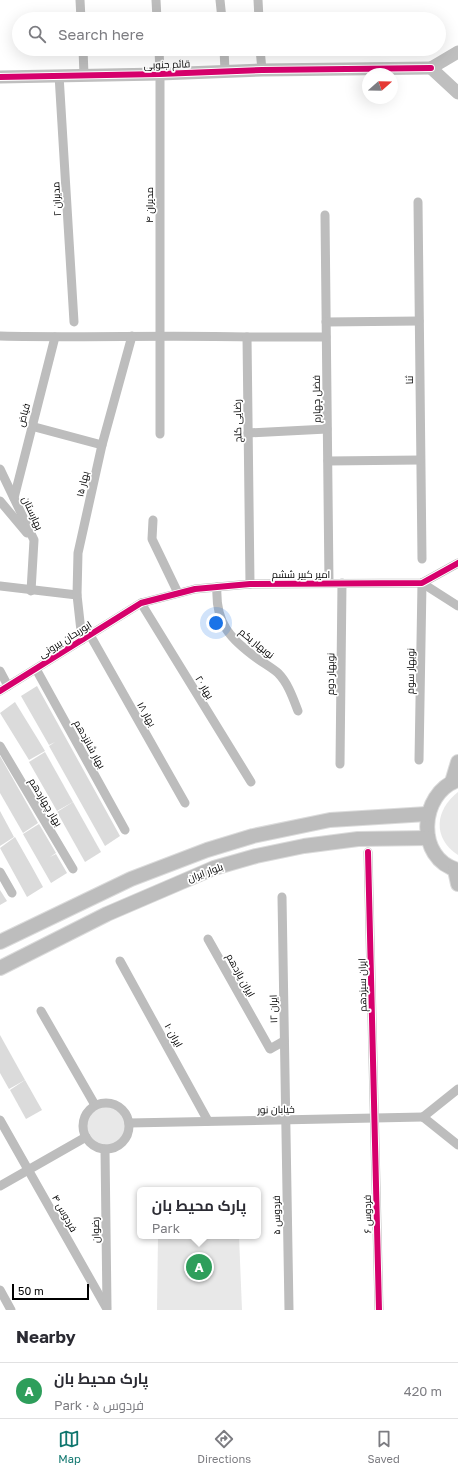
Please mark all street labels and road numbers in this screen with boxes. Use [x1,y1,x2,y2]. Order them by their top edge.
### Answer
street label: قائم جنوبی [144,57,191,73]
street label: مدیران ۲ [49,181,64,217]
street label: مدیران ۴ [143,187,156,223]
street label: فضل چهارم [310,375,324,423]
street label: ثنا [403,375,415,384]
street label: رضایی کلج [231,399,244,443]
street label: فیاض [14,402,33,428]
street label: بهار ۱۵ [73,470,92,498]
street label: بهارستان [19,494,46,532]
street label: امیر کبیر ششم [272,568,330,582]
street label: ابوریحان بیرونی [36,618,94,661]
street label: نوبهار یکم [236,625,277,662]
street label: نوبهار سوم [404,648,418,694]
street label: نوبهار دوم [324,653,338,695]
street label: بهار ۲۰ [192,673,217,701]
street label: بهار ۱۸ [134,699,159,729]
street label: بهار شانزدهم [70,718,108,771]
street label: بهار چهاردهم [25,776,65,829]
street label: بلوار ایران [186,860,225,885]
street label: ایران یازدهم [222,951,258,1000]
street label: ایران سیزدهم [356,958,370,1012]
street label: ایران ۱۲ [267,995,280,1023]
street label: ایران ۱۰ [162,1021,186,1050]
street label: خیابان نور [256,1103,295,1116]
street label: فردوس ۴ [49,1192,80,1234]
street label: فردوس ۵ [270,1195,283,1235]
street label: فردوس ۶ [361,1195,374,1233]
street label: رضوان [89,1217,102,1243]

